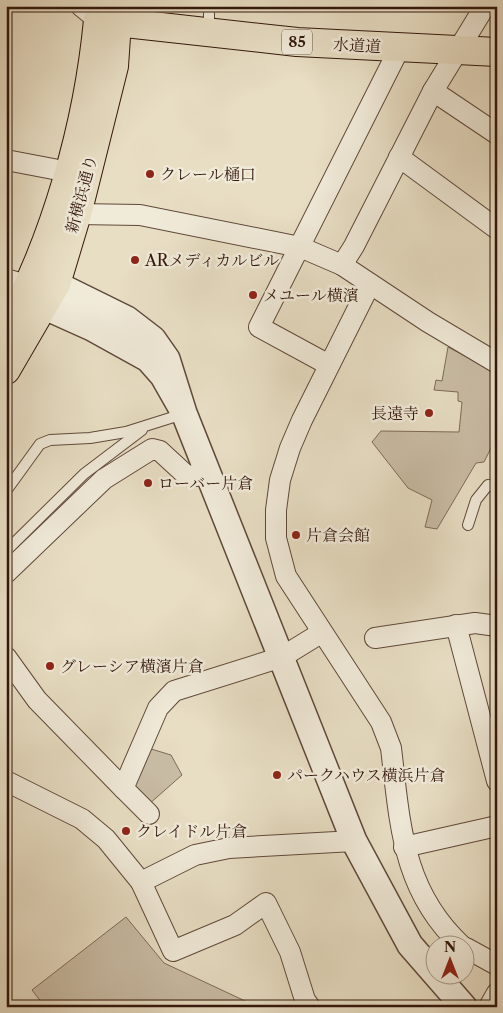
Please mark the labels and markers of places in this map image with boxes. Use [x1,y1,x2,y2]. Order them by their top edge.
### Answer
place label: クレール樋口 [160,164,256,184]
marker: クレール樋口 [144,168,156,180]
place label: ARメディカルビル [144,250,279,270]
marker: ARメディカルビル [129,254,141,266]
place label: メユール横濱 [263,285,359,305]
marker: メユール横濱 [247,289,259,301]
place label: 長遠寺 [371,403,419,423]
marker: 長遠寺 [423,407,435,419]
place label: ローバー片倉 [158,473,253,493]
marker: ローバー片倉 [142,477,154,489]
place label: 片倉会館 [306,525,370,545]
marker: 片倉会館 [290,529,302,541]
place label: グレーシア横濱片倉 [60,656,204,676]
marker: グレーシア横濱片倉 [44,660,56,672]
place label: パークハウス横浜片倉 [287,765,446,785]
marker: パークハウス横浜片倉 [271,769,283,781]
place label: クレイドル片倉 [136,821,247,841]
marker: クレイドル片倉 [120,825,132,837]

